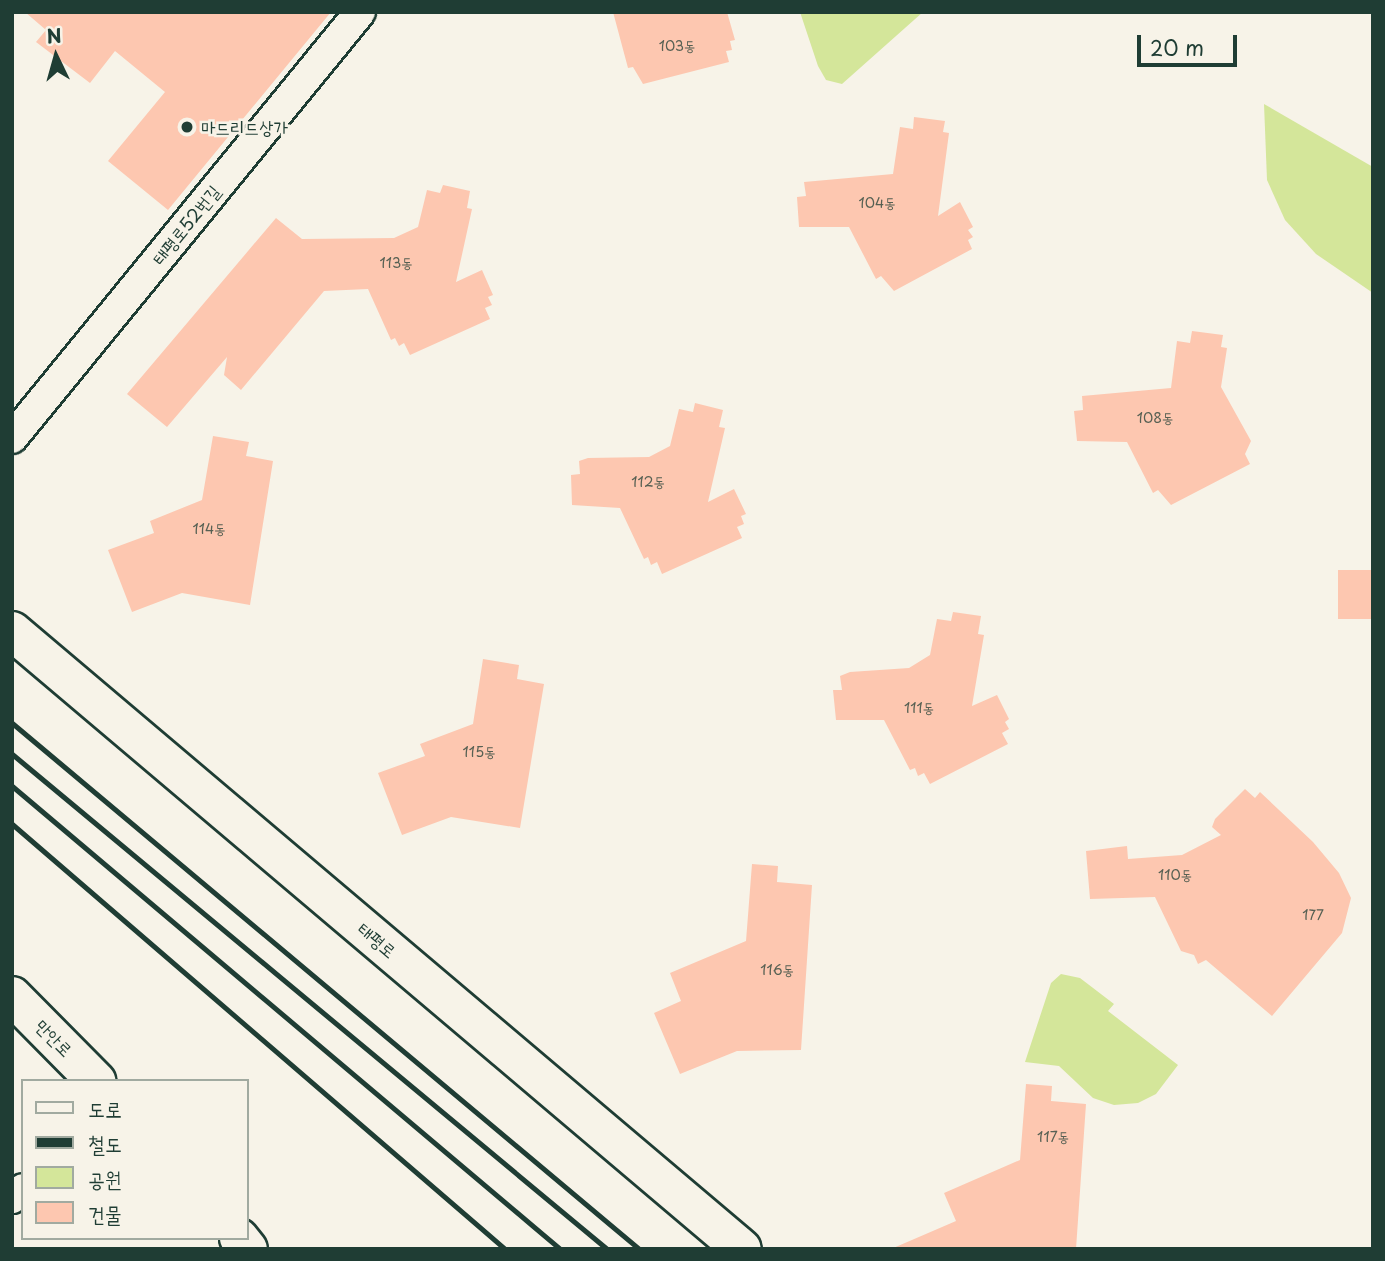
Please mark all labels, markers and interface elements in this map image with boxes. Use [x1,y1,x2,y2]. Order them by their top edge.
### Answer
text: N [45,20,63,50]
north arrow [21,21,91,91]
scale bar [1140,21,1240,65]
text: 20 m [1150,31,1204,63]
house number: 103동 [659,38,695,54]
place label: 마드리드상가 [201,116,288,138]
marker: 마드리드상가 [179,119,195,135]
street label: 태평로52번길 [147,181,225,269]
house number: 104동 [858,195,896,211]
house number: 113동 [379,255,413,271]
house number: 108동 [1137,410,1173,426]
house number: 112동 [631,474,665,490]
house number: 114동 [192,521,226,537]
house number: 111동 [904,700,934,716]
house number: 115동 [463,744,495,760]
house number: 110동 [1158,867,1192,883]
house number: 177 [1302,907,1324,923]
street label: 태평로 [353,918,401,962]
house number: 116동 [760,962,794,978]
street label: 만안로 [31,1015,77,1061]
legend [21,1079,248,1240]
text: 도로 [88,1092,122,1124]
text: 철도 [88,1127,122,1159]
house number: 117동 [1037,1129,1069,1145]
text: 공원 [88,1162,122,1194]
text: 건물 [88,1197,122,1229]

